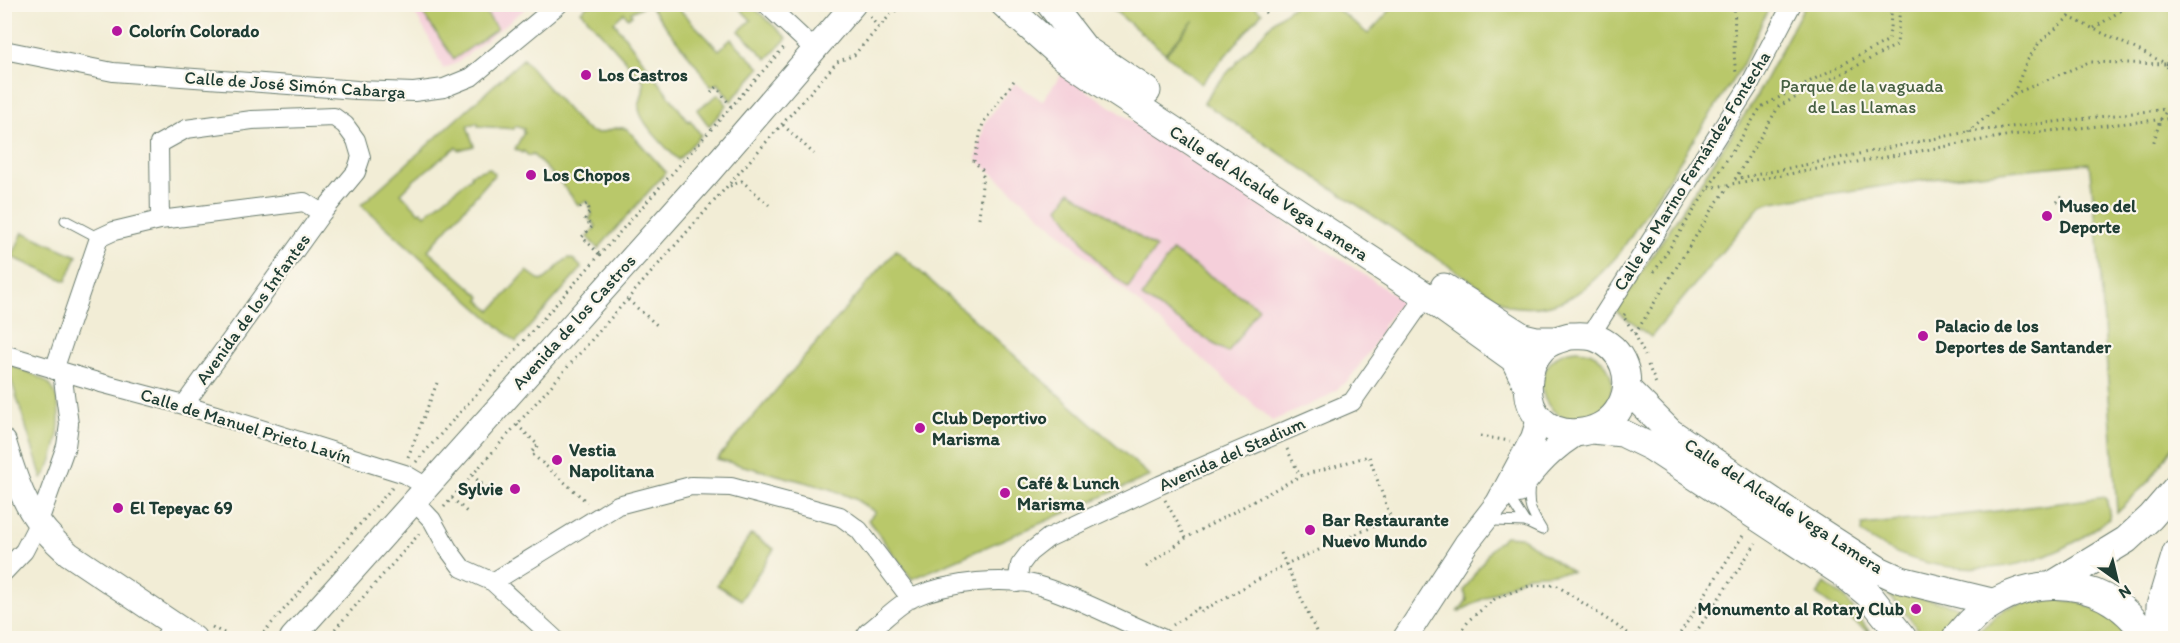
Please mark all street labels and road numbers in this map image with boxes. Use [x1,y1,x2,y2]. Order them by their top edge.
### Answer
street label: Calle de Marino Fernández Fontecha [1609,47,1775,295]
street label: Calle de José Simón Cabarga [184,66,407,104]
street label: Calle del Alcalde Vega Lamera [1165,120,1373,266]
street label: Avenida de los Infantes [191,229,315,389]
street label: Avenida de los Castros [507,250,641,394]
street label: Calle de Manuel Prieto Lavín [138,383,354,469]
street label: Avenida del Stadium [1155,412,1309,496]
street label: Calle del Alcalde Vega Lamera [1680,433,1888,579]

